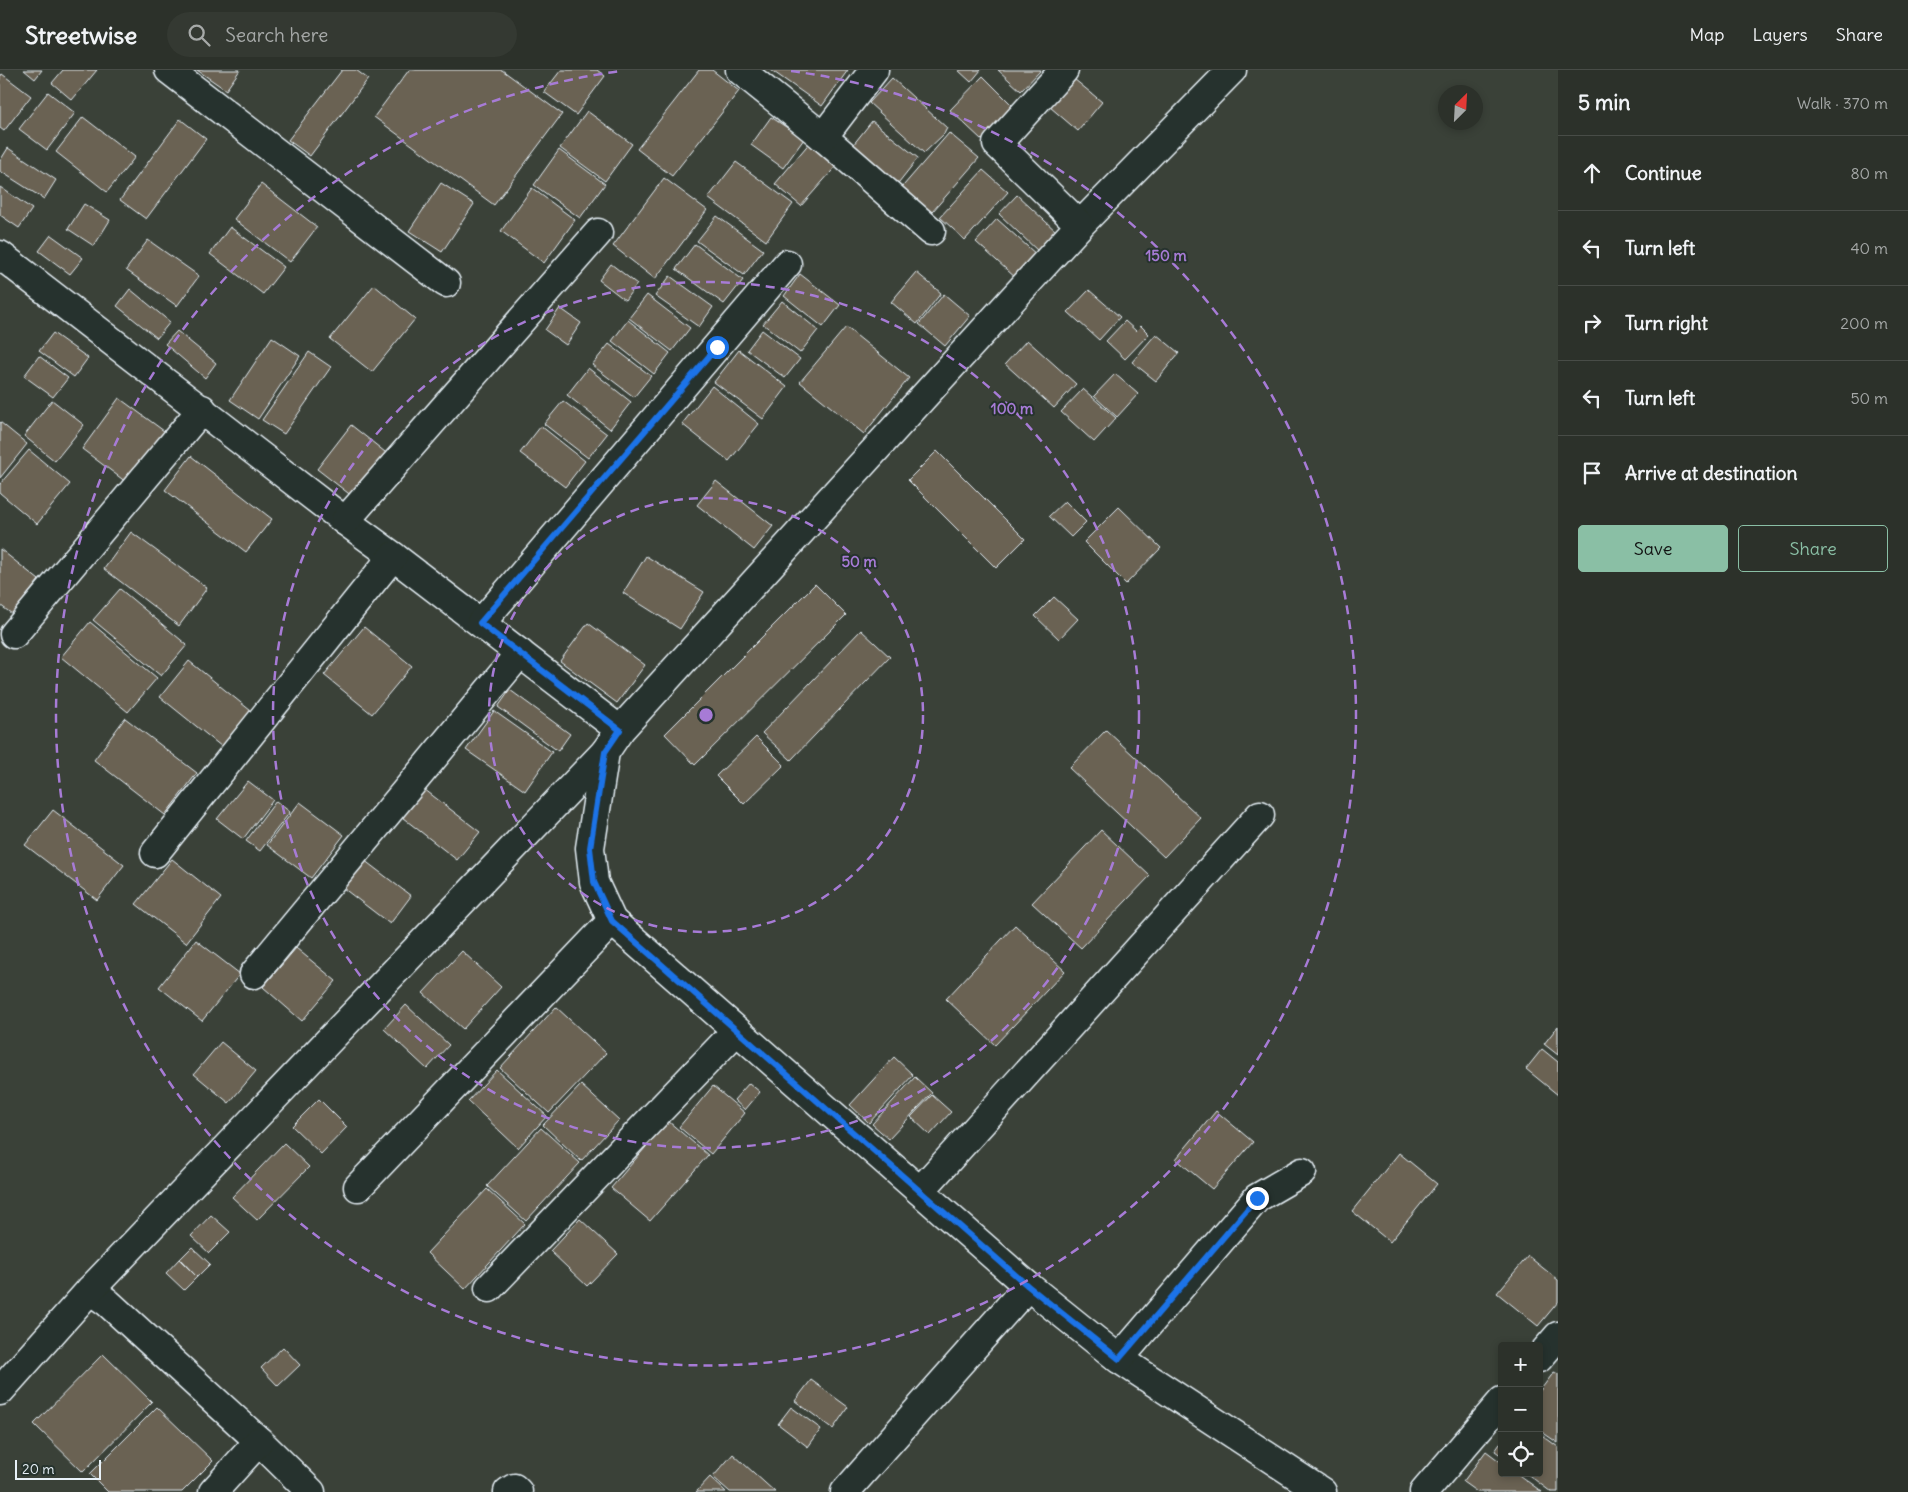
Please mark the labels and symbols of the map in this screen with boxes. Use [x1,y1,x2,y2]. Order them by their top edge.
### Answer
north arrow [1438,85,1483,130]
text: 150 m [1145,246,1187,265]
route start [706,336,729,359]
text: 100 m [991,399,1033,418]
text: 50 m [841,552,877,571]
centre of rings [697,706,715,724]
route end [1246,1187,1269,1210]
scale bar [15,1457,101,1480]

